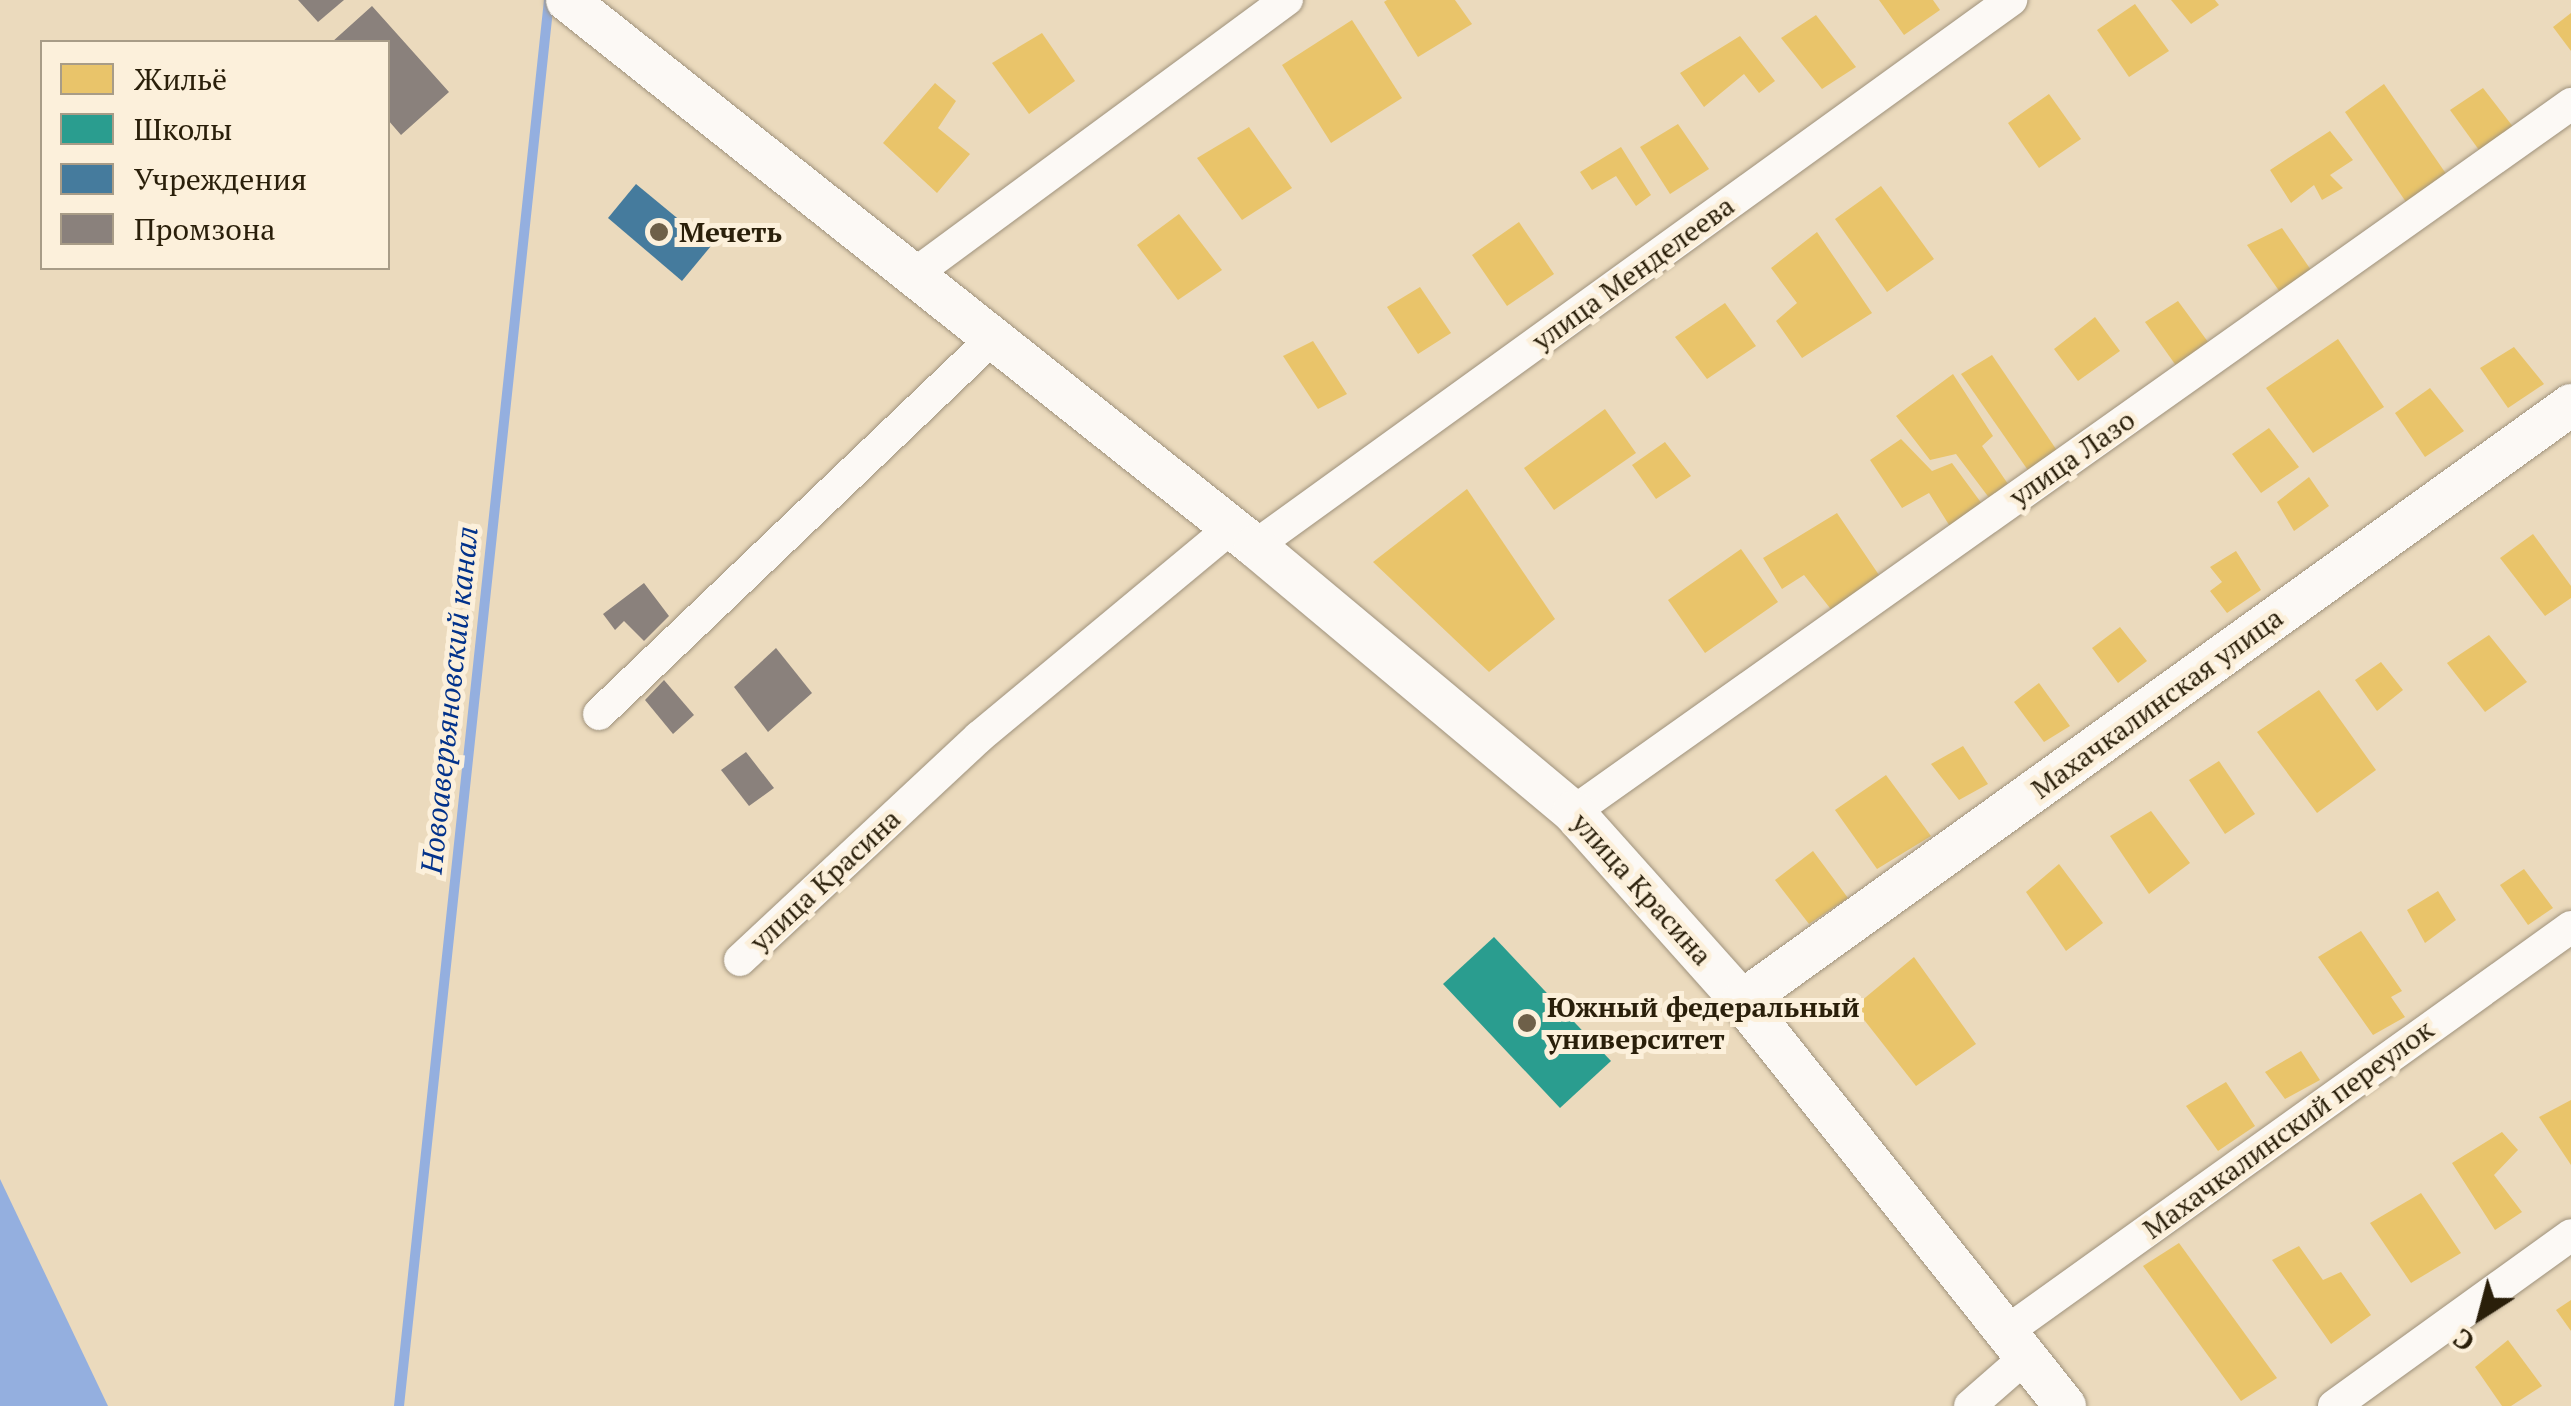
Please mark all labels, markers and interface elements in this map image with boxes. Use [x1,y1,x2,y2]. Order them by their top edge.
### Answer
legend [40,40,390,270]
text: Жильё [134,59,227,99]
text: Школы [134,109,232,149]
text: Учреждения [134,159,307,199]
street label: улица Менделеева [1525,188,1741,358]
text: Промзона [134,209,275,249]
place label: Мечеть [679,215,782,249]
marker: Мечеть [648,221,670,243]
street label: улица Лазо [2003,403,2141,513]
water label: Новоаверьяновский канал [413,525,485,875]
street label: Махачкалинская улица [2025,600,2289,806]
street label: улица Красина [743,802,907,958]
street label: улица Красина [1565,806,1719,972]
place label: Южный федеральный университет [1547,990,1860,1056]
marker: Южный федеральный университет [1516,1012,1538,1034]
street label: Махачкалинский переулок [2136,1012,2440,1246]
north arrow [2431,1266,2531,1366]
text: С [2445,1320,2481,1361]

